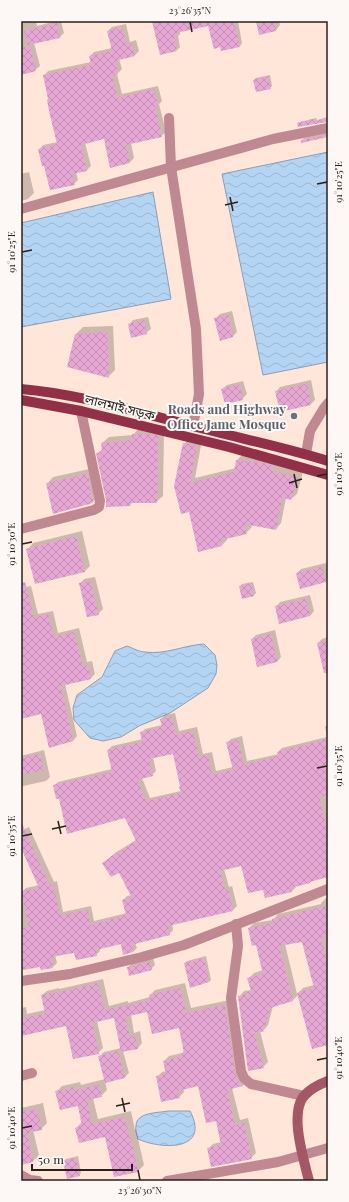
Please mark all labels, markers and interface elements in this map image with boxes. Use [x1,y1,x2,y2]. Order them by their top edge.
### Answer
text: 23°26'35"N [169,3,211,17]
text: 91°10'25"E [331,161,345,203]
text: 91°10'25"E [4,231,18,273]
street label: লালমাই সড়ক [82,389,158,424]
place label: Roads and Highway Office Jame Mosque [167,400,286,432]
marker: Roads and Highway Office Jame Mosque [289,411,299,421]
text: 91°10'30"E [331,453,345,495]
text: 91°10'30"E [4,523,18,565]
text: 91°10'35"E [331,745,345,787]
text: 91°10'35"E [4,815,18,857]
text: 91°10'40"E [331,1037,345,1079]
text: 91°10'40"E [4,1107,18,1149]
scale bar [32,1146,132,1172]
text: 50 m [38,1151,64,1167]
text: 23°26'30"N [118,1183,162,1197]

